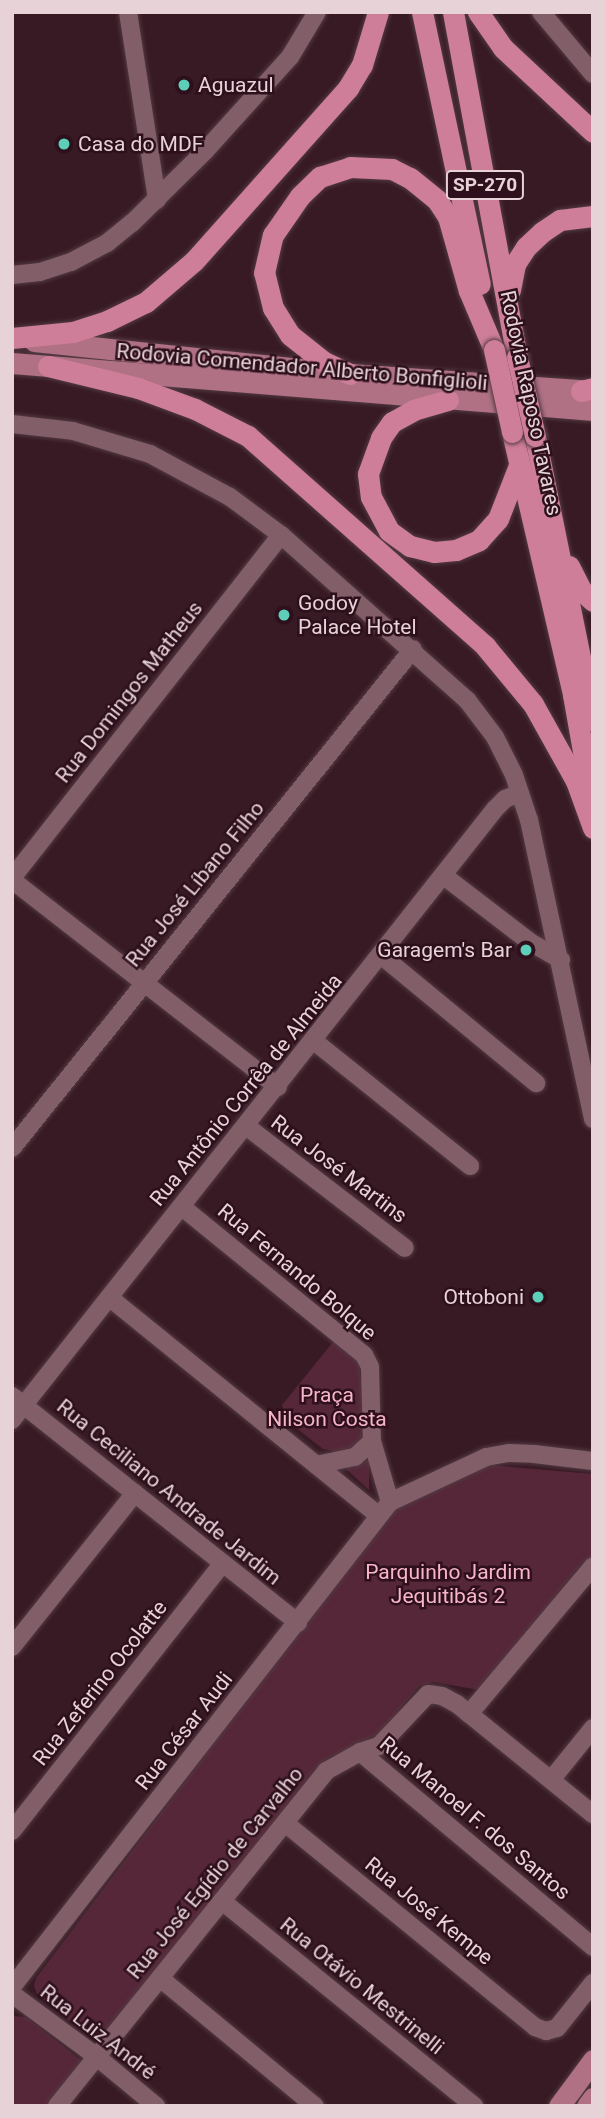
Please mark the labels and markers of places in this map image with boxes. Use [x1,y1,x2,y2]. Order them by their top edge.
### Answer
place label: Aguazul [198,72,274,98]
marker: Aguazul [176,77,192,93]
place label: Casa do MDF [78,131,203,157]
marker: Casa do MDF [56,136,72,152]
place label: Godoy Palace Hotel [298,590,416,640]
marker: Godoy Palace Hotel [276,607,292,623]
place label: Garagem's Bar [377,937,512,963]
marker: Garagem's Bar [518,942,534,958]
place label: Ottoboni [444,1284,524,1310]
marker: Ottoboni [530,1289,546,1305]

